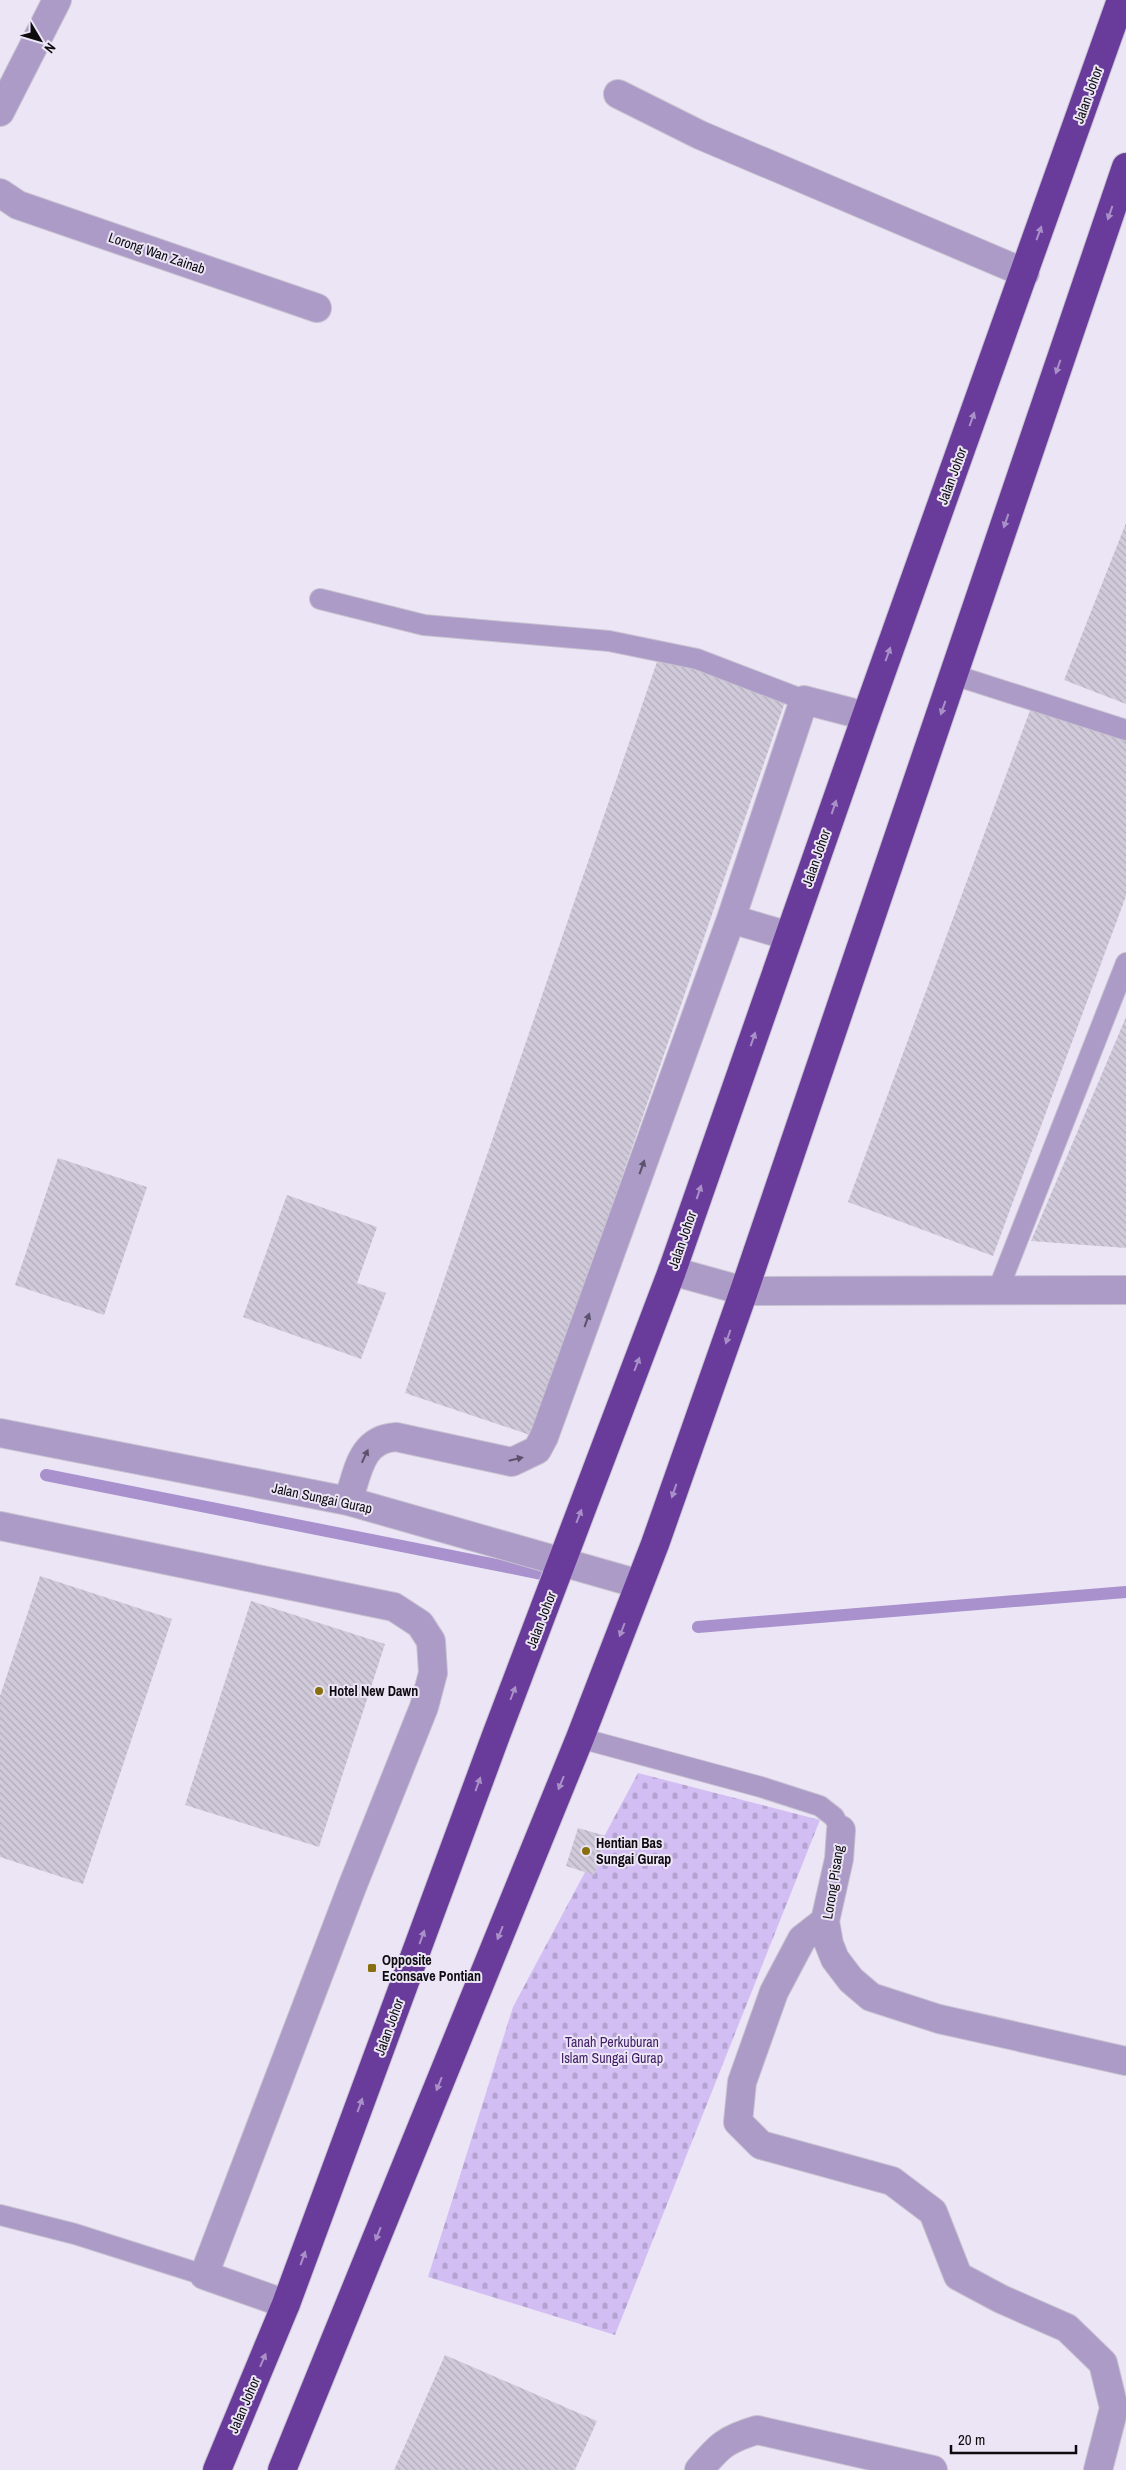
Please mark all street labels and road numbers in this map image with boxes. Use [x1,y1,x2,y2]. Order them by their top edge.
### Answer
street label: Jalan Johor [1069,64,1107,126]
street label: Lorong Wan Zainab [106,228,208,278]
street label: Jalan Johor [933,445,971,507]
street label: Jalan Johor [798,827,834,889]
street label: Jalan Johor [664,1209,700,1271]
street label: Jalan Sungai Gurap [270,1479,374,1517]
street label: Jalan Johor [522,1589,560,1651]
street label: Lorong Pisang [818,1843,848,1920]
street label: Jalan Johor [370,1996,408,2058]
street label: Jalan Johor [224,2374,264,2436]

